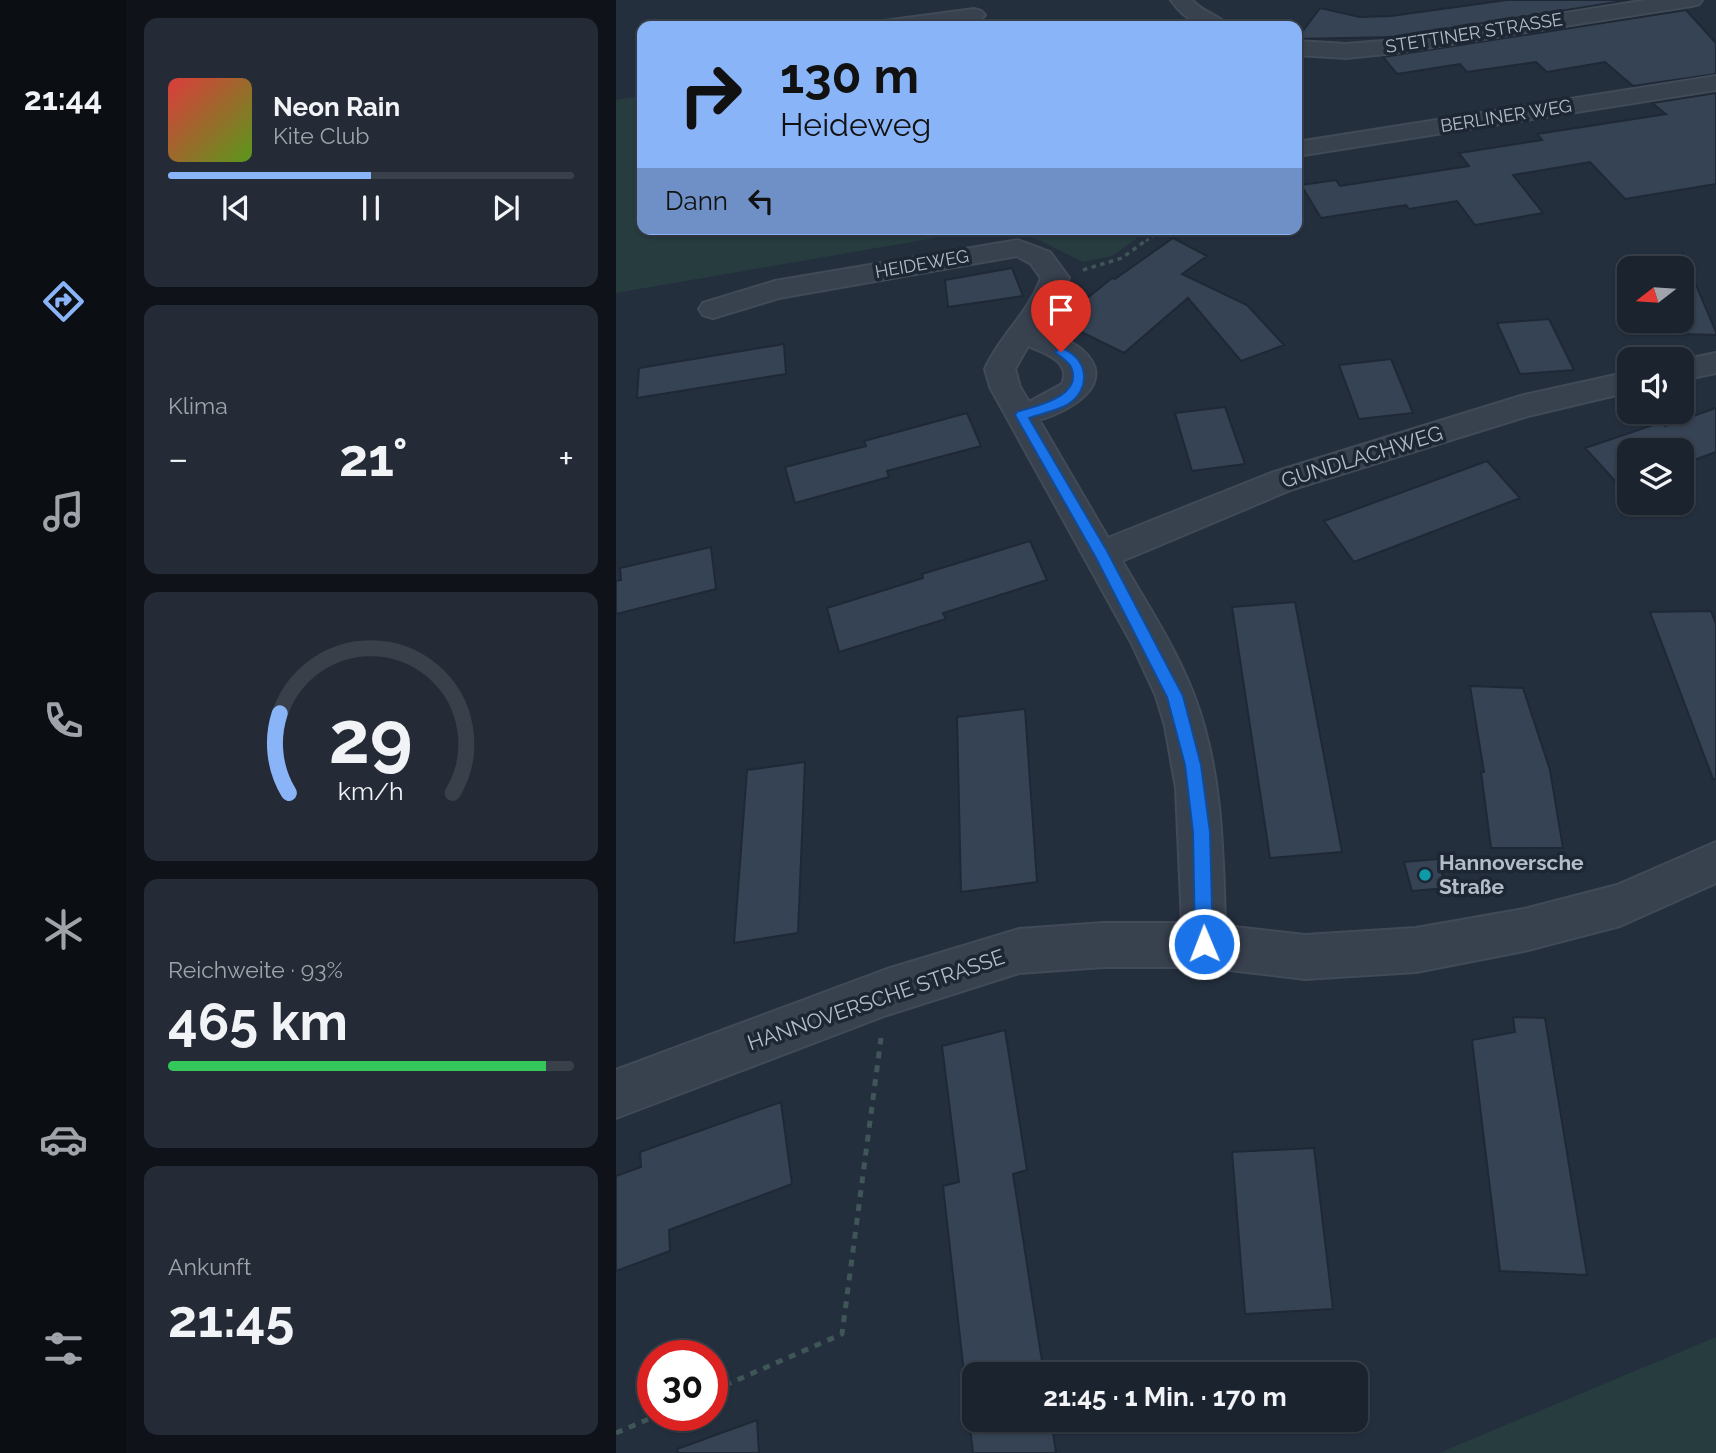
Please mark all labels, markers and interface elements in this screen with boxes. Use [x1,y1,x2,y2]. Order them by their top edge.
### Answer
street label: STETTINER STRASSE [1384,8,1564,57]
text: 130 m [780,47,919,104]
icon: right [665,49,756,140]
text: 21:44 [24,80,102,117]
text: Neon Rain [273,92,400,122]
street label: BERLINER WEG [1439,95,1573,136]
text: Heideweg [780,106,931,143]
text: Kite Club [273,122,370,149]
icon: left [742,182,780,220]
text: Dann [665,186,728,216]
icon: previous [217,189,255,227]
icon: pause [352,189,390,227]
icon: next [487,189,525,227]
street label: HEIDEWEG [873,245,970,282]
north arrow [1617,256,1694,332]
map controls [1617,256,1694,515]
icon: directions [39,277,88,326]
pin [1031,280,1091,352]
icon: arrive [1042,291,1080,329]
button: sound [1617,347,1694,424]
text: Klima [168,392,228,419]
street label: GUNDLACHWEG [1278,420,1446,493]
text: 21° [339,427,408,488]
text: − [168,436,188,481]
text: + [558,436,574,481]
button: layers [1617,438,1694,515]
icon: music [39,487,88,536]
text: 29 [329,695,413,780]
icon: phone [39,696,88,745]
text: km/h [338,775,404,805]
place label: Hannoversche Straße [1439,850,1584,899]
marker: Hannoversche Straße [1417,867,1433,883]
icon: climate [39,905,88,954]
position arrow [1167,907,1241,981]
street label: HANNOVERSCHE STRASSE [744,944,1008,1055]
text: Reichweite · 93% [168,956,343,983]
text: 465 km [168,991,348,1052]
icon: car [39,1115,88,1164]
text: Ankunft [168,1253,251,1280]
text: 21:45 [168,1288,294,1349]
icon: filters [39,1324,88,1373]
speed limit sign: 30 [637,1340,728,1431]
text: 21:45 · 1 Min. · 170 m [1043,1382,1287,1412]

